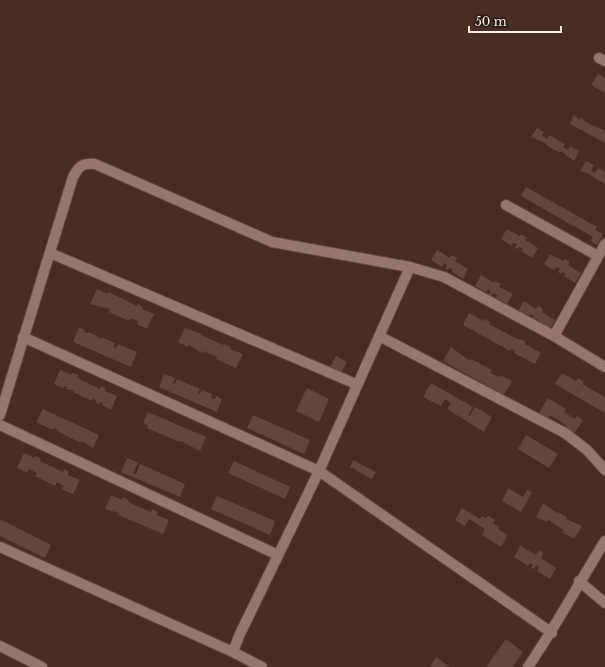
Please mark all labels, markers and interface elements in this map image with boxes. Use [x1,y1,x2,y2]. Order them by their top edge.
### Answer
scale bar [469,8,561,34]
text: 50 m [475,14,507,29]

